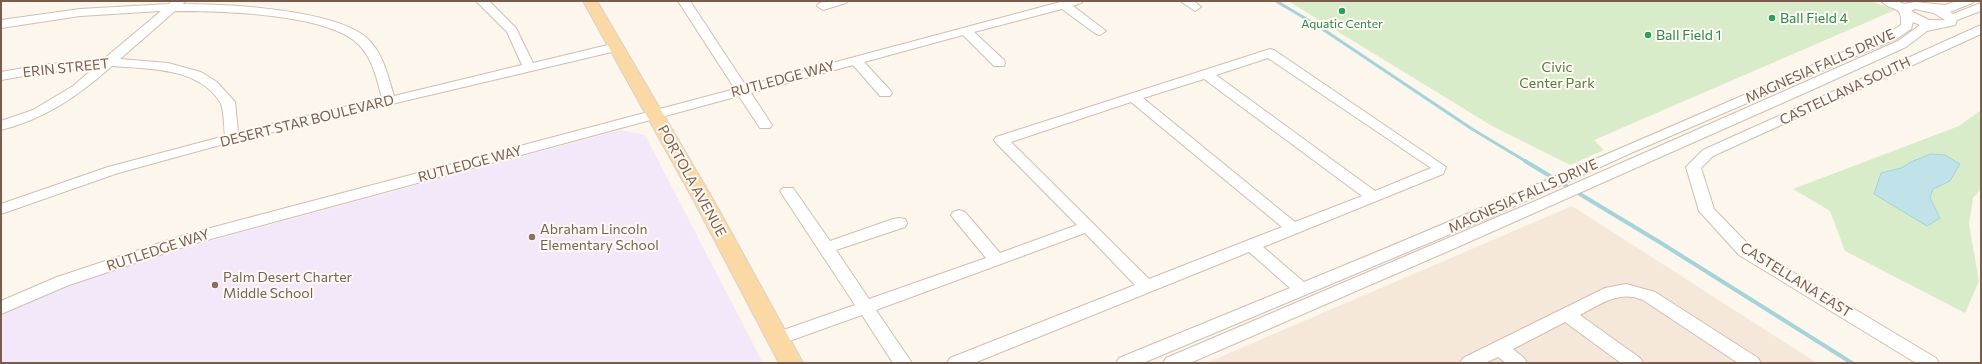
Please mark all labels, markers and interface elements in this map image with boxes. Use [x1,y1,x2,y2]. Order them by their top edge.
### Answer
marker: Aquatic Center [1337,6,1347,16]
place label: Ball Field 4 [1780,10,1848,26]
marker: Ball Field 4 [1767,13,1777,23]
place label: Aquatic Center [1301,17,1383,31]
street label: MAGNESIA FALLS DRIVE [1743,25,1897,107]
place label: Ball Field 1 [1656,27,1721,43]
marker: Ball Field 1 [1643,30,1653,40]
street label: CASTELLANA SOUTH [1777,53,1913,129]
street label: ERIN STREET [22,55,110,81]
street label: RUTLEDGE WAY [729,57,837,101]
park label: Civic Center Park [1519,59,1595,92]
street label: DESERT STAR BOULEVARD [218,91,396,151]
street label: PORTOLA AVENUE [654,122,730,240]
street label: RUTLEDGE WAY [416,142,524,186]
street label: MAGNESIA FALLS DRIVE [1446,155,1600,237]
place label: Abraham Lincoln Elementary School [540,221,659,254]
street label: RUTLEDGE WAY [105,225,211,275]
marker: Abraham Lincoln Elementary School [527,232,537,242]
street label: CASTELLANA EAST [1737,239,1855,321]
place label: Palm Desert Charter Middle School [223,269,352,302]
marker: Palm Desert Charter Middle School [210,280,220,290]

